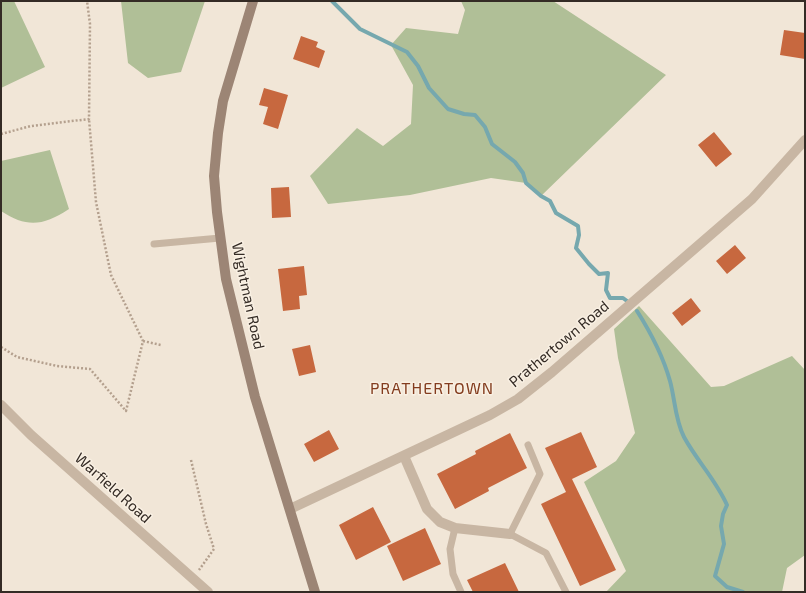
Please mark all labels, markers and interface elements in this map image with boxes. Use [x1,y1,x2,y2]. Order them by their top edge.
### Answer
street label: Wightman Road [228,241,268,351]
street label: Prathertown Road [505,297,613,391]
district label: PRATHERTOWN [370,379,494,399]
street label: Warfield Road [71,449,155,527]

